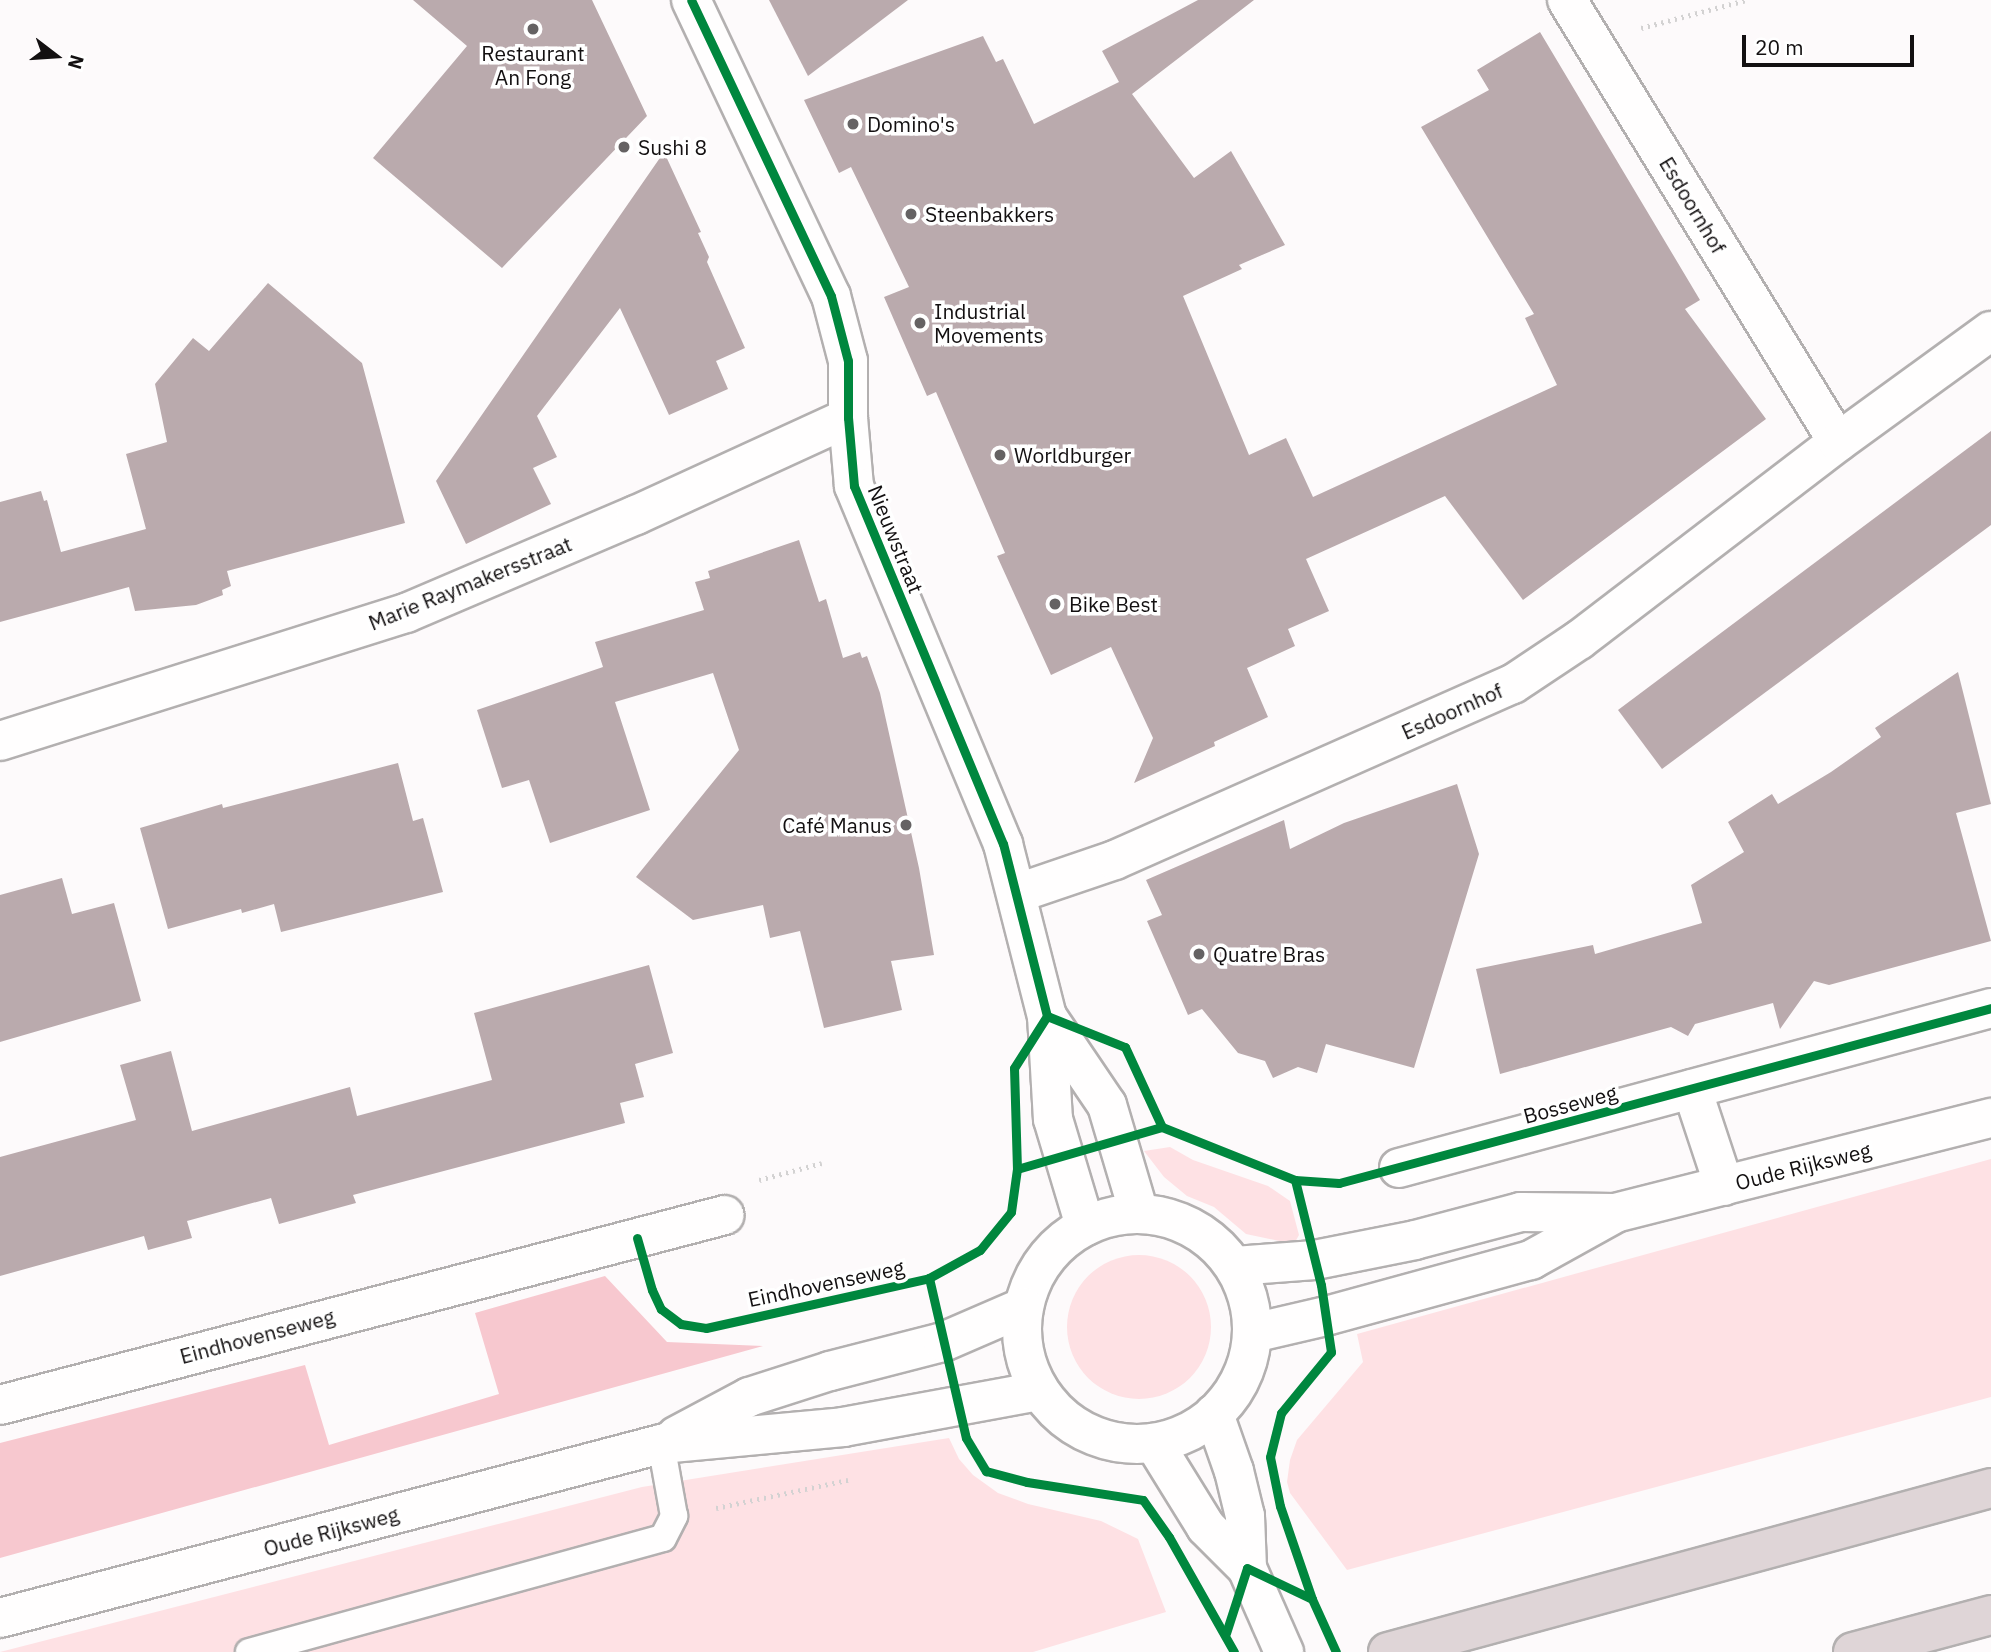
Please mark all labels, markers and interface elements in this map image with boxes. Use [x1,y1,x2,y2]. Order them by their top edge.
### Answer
north arrow [21,21,91,91]
marker: Restaurant An Fong [525,21,541,37]
scale bar [1746,21,1918,65]
text: 20 m [1755,33,1804,61]
place label: Restaurant An Fong [481,40,585,90]
text: N [63,52,90,72]
place label: Domino's [867,111,955,137]
marker: Domino's [845,116,861,132]
place label: Sushi 8 [638,134,707,160]
marker: Sushi 8 [616,139,632,155]
street label: Esdoornhof [1654,152,1732,258]
place label: Steenbakkers [925,201,1054,227]
marker: Steenbakkers [903,206,919,222]
place label: Industrial Movements [934,298,1044,348]
marker: Industrial Movements [912,315,928,331]
place label: Worldburger [1014,442,1131,468]
marker: Worldburger [992,447,1008,463]
street label: Nieuwstraat [863,481,929,597]
street label: Marie Raymakersstraat [365,531,575,635]
place label: Bike Best [1069,591,1158,617]
marker: Bike Best [1047,596,1063,612]
street label: Esdoornhof [1397,677,1507,745]
place label: Café Manus [782,812,892,838]
marker: Café Manus [898,817,914,833]
place label: Quatre Bras [1213,941,1325,967]
marker: Quatre Bras [1191,946,1207,962]
street label: Bosseweg [1520,1079,1620,1129]
street label: Oude Rijksweg [1733,1137,1873,1195]
street label: Eindhovenseweg [746,1254,906,1312]
street label: Eindhovenseweg [177,1303,337,1369]
street label: Oude Rijksweg [261,1501,401,1561]

